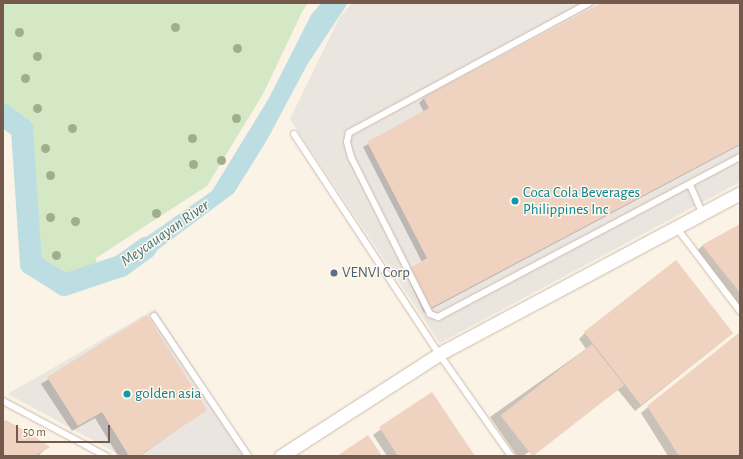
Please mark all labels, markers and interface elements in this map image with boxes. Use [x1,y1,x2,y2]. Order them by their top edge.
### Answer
place label: Coca Cola Beverages Philippines Inc [523,183,640,218]
water label: Meycauayan River [117,195,213,271]
marker: Coca Cola Beverages Philippines Inc [510,196,520,206]
place label: VENVI Corp [342,264,410,282]
marker: VENVI Corp [329,268,339,278]
place label: golden asia [135,385,201,403]
marker: golden asia [122,389,132,399]
scale bar [18,417,112,443]
text: 50 m [23,426,46,438]

